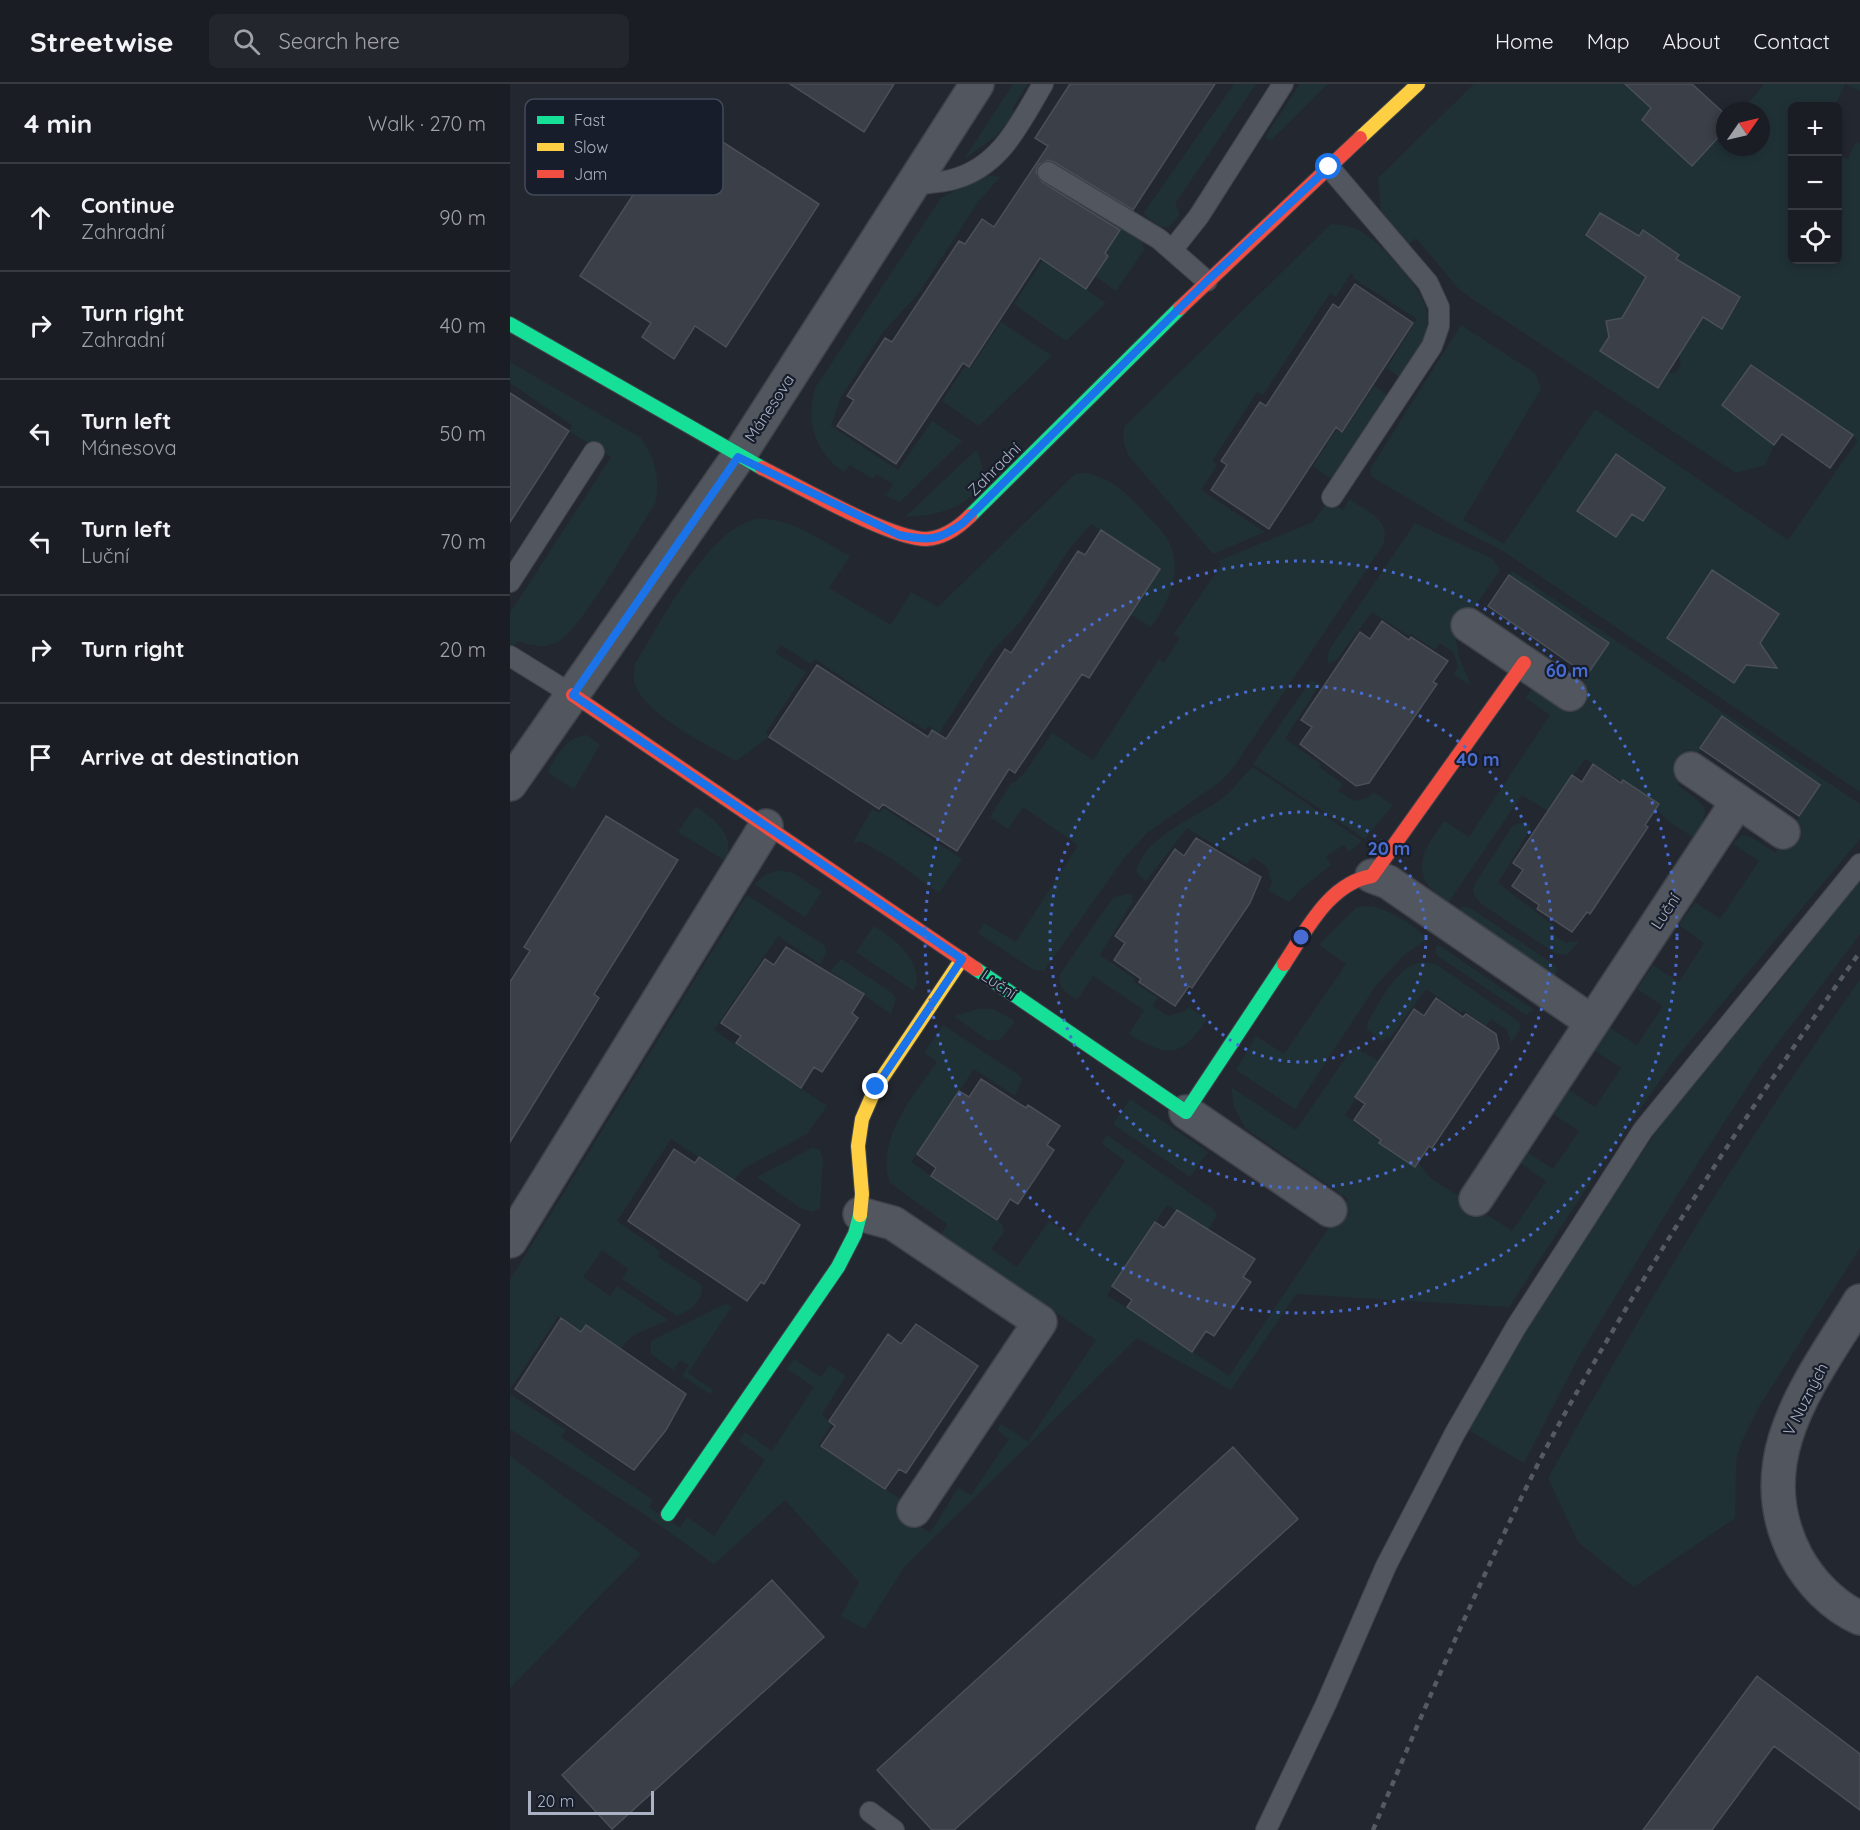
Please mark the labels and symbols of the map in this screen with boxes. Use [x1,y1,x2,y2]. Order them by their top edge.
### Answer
legend [525,99,723,195]
north arrow [1716,102,1770,156]
text: Fast [574,110,605,130]
text: Slow [574,137,608,157]
route start [1315,153,1341,179]
text: Jam [574,164,607,184]
street label: Mánesova [740,371,798,445]
street label: Zahradní [963,438,1025,500]
text: 60 m [1546,659,1588,682]
text: 40 m [1456,748,1500,771]
text: 20 m [1368,837,1410,860]
street label: Luční [1646,889,1684,933]
centre of rings [1291,927,1311,947]
street label: Luční [977,965,1021,1003]
route end [862,1073,888,1099]
street label: V Nuzných [1778,1359,1832,1439]
scale bar [528,1788,654,1816]

